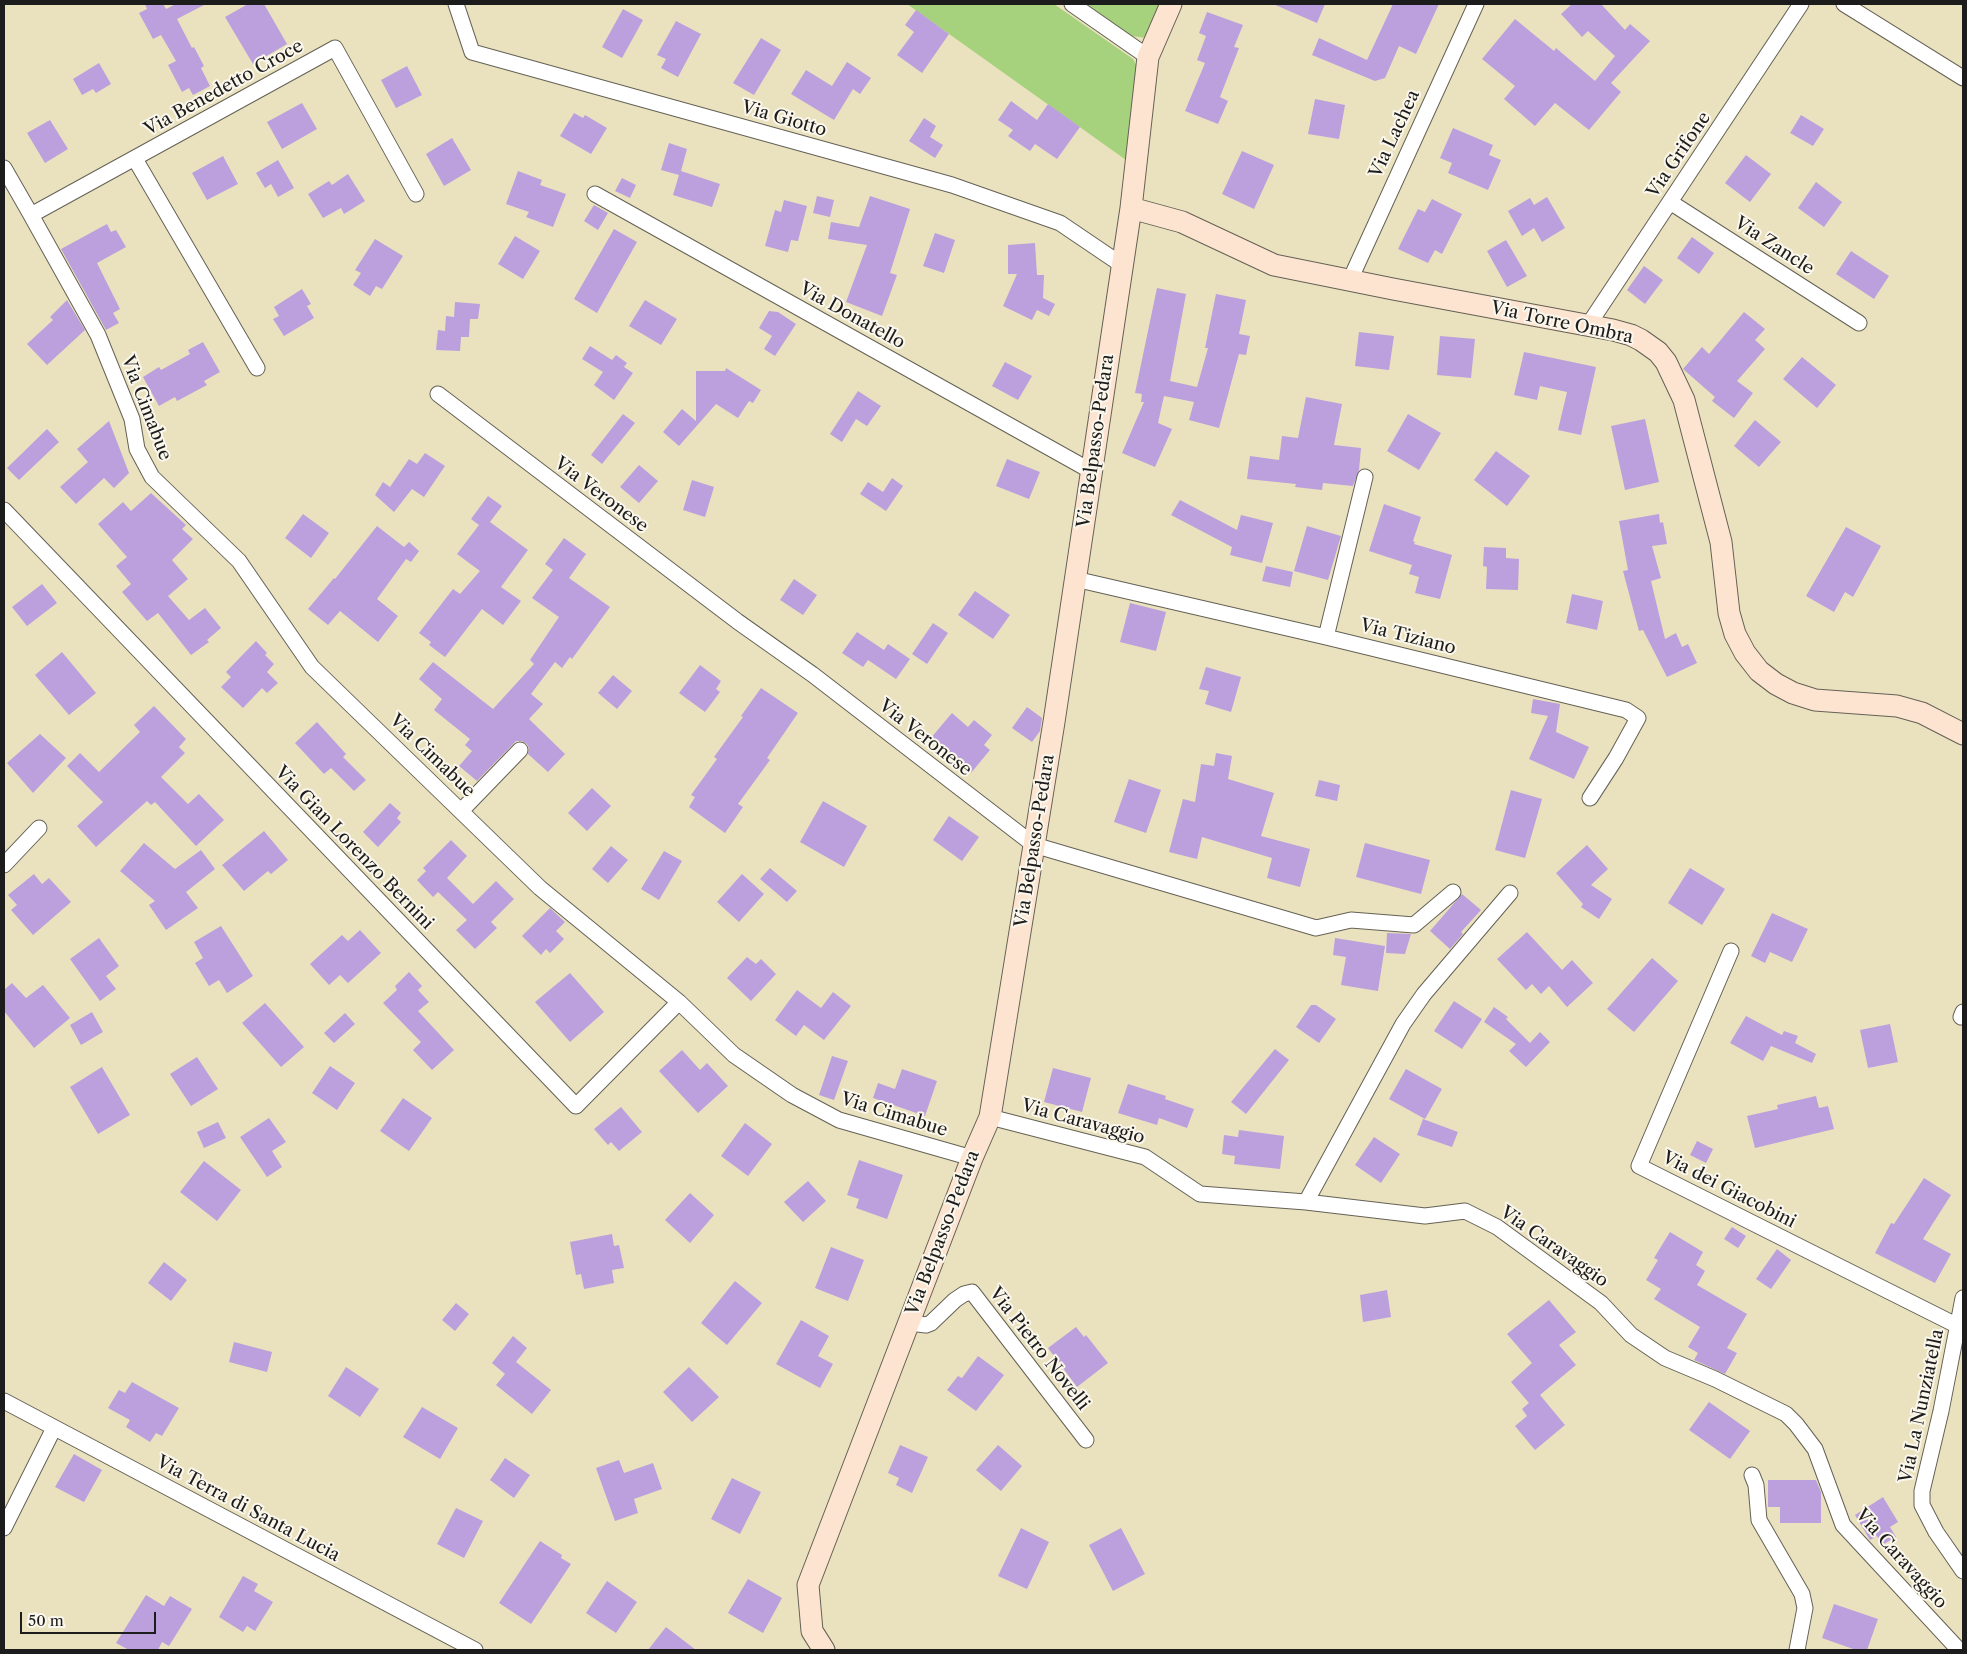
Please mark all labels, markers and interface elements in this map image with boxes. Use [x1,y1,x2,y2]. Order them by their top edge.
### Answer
street label: Via Benedetto Croce [141,35,307,141]
street label: Via Lachea [1365,87,1425,181]
street label: Via Giotto [739,97,829,141]
street label: Via Grifone [1642,108,1716,202]
street label: Via Zancle [1730,212,1818,280]
street label: Via Donatello [795,278,909,354]
street label: Via Torre Ombra [1489,297,1635,349]
street label: Via Cimabue [116,353,176,463]
street label: Via Belpasso-Pedara [1073,353,1119,529]
street label: Via Veronese [550,453,652,537]
street label: Via Tiziano [1358,615,1458,659]
street label: Via Veronese [874,695,976,781]
street label: Via Cimabue [385,710,479,802]
street label: Via Belpasso-Pedara [1011,753,1059,929]
street label: Via Gian Lorenzo Bernini [270,762,438,934]
street label: Via Cimabue [838,1089,950,1141]
street label: Via Caravaggio [1019,1095,1147,1149]
street label: Via Belpasso-Pedara [902,1147,984,1319]
street label: Via dei Giacobini [1659,1147,1799,1233]
street label: Via Caravaggio [1496,1202,1612,1292]
street label: Via Pietro Novelli [984,1283,1094,1415]
street label: Via La Nunziatella [1895,1327,1949,1485]
street label: Via Terra di Santa Lucia [153,1451,343,1567]
street label: Via Caravaggio [1851,1505,1951,1613]
scale bar [22,1602,159,1634]
text: 50 m [28,1611,64,1630]

